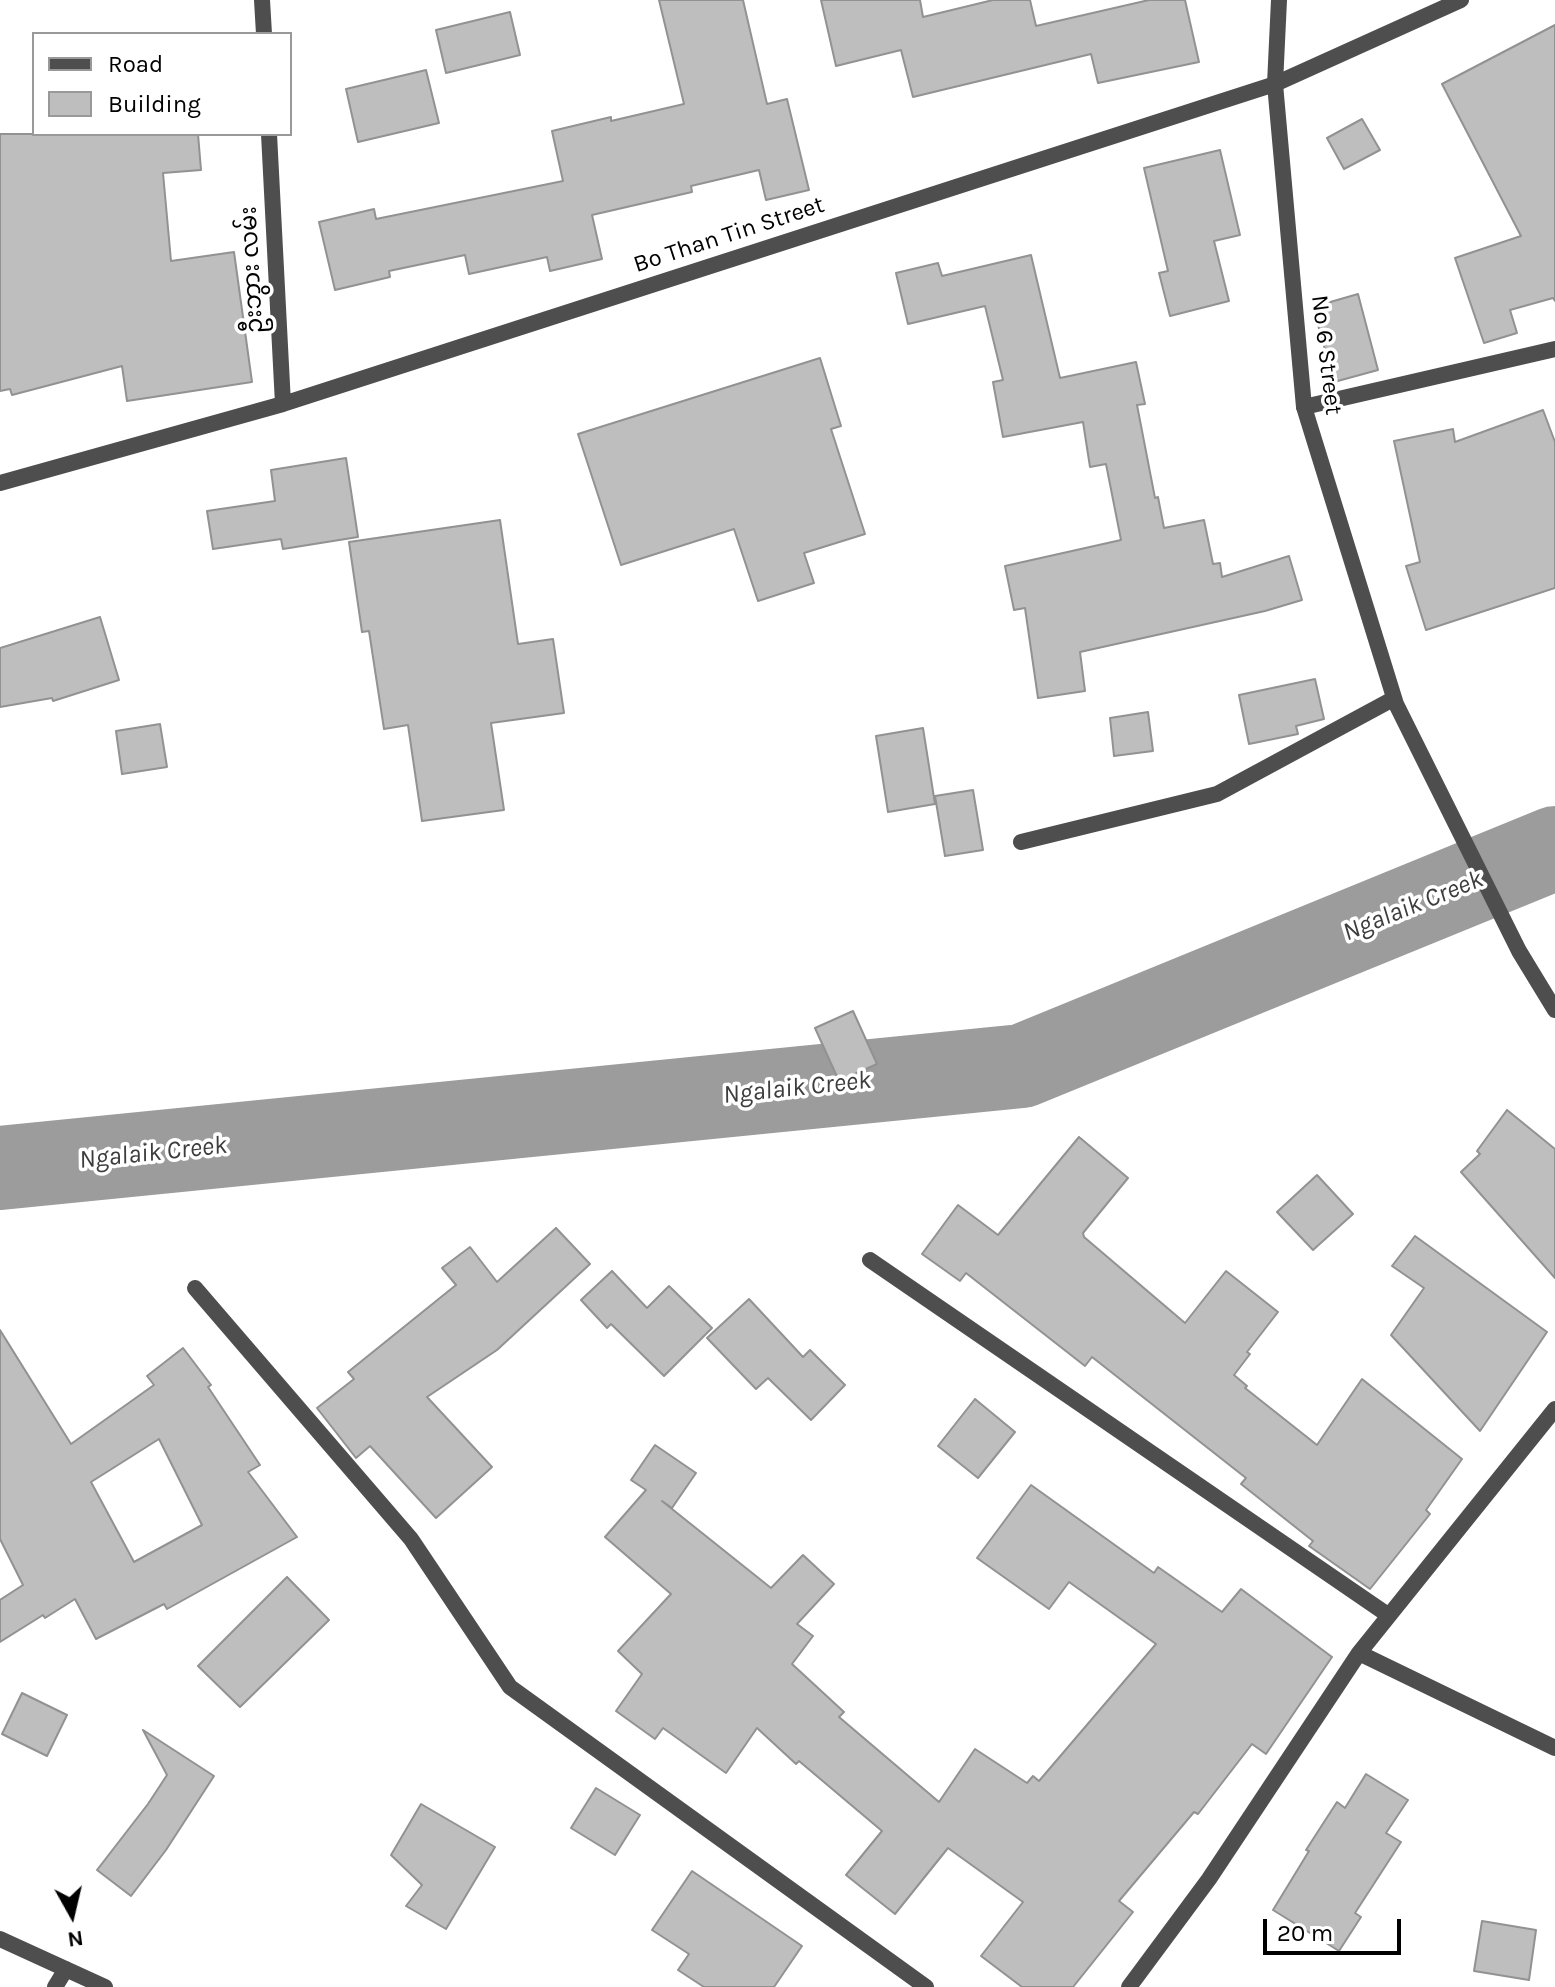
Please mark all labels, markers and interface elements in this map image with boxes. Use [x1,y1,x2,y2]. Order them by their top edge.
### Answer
legend [32,32,292,136]
text: Road [108,50,163,78]
text: Building [108,90,201,118]
street label: Bo Than Tin Street [630,191,828,279]
street label: ဦးဘွား လမ်း [234,206,270,334]
street label: No 6 Street [1304,293,1348,417]
water label: Ngalaik Creek [1338,864,1488,948]
water label: Ngalaik Creek [722,1065,872,1111]
water label: Ngalaik Creek [78,1130,228,1176]
north arrow [32,1875,112,1955]
scale bar [1267,1903,1405,1953]
text: 20 m [1277,1919,1333,1947]
text: N [66,1925,85,1953]

